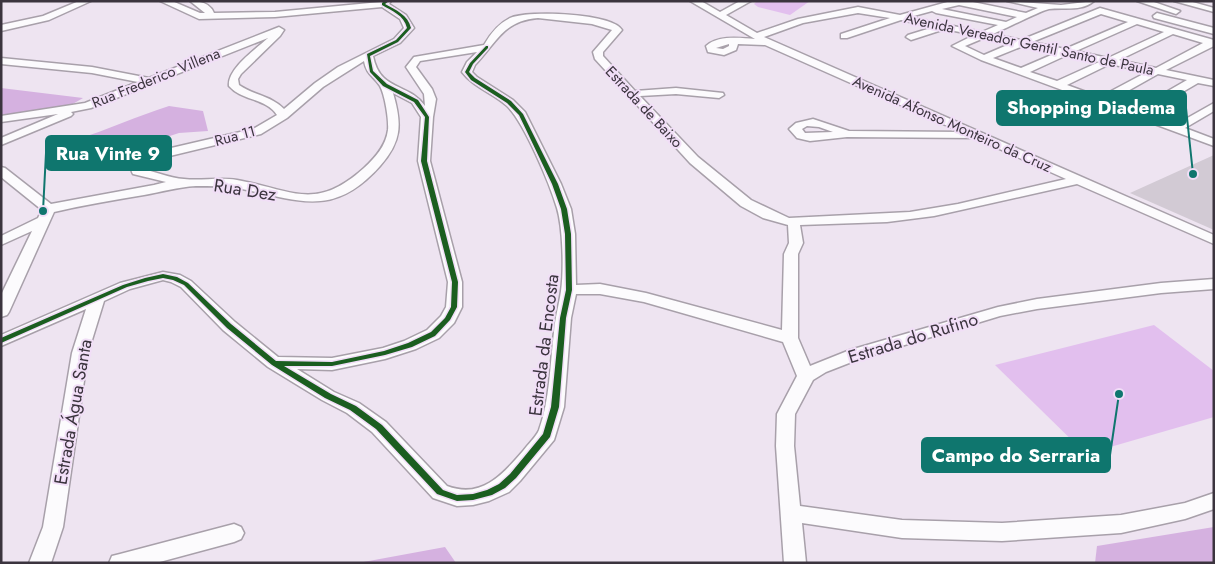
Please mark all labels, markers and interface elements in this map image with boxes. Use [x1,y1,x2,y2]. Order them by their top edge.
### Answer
street label: Avenida Vereador Gentil Santo de Paula [902,7,1156,81]
street label: Rua Frederico Villena [89,42,223,114]
street label: Estrada de Baixo [600,61,688,153]
street label: Avenida Afonso Monteiro da Cruz [849,70,1055,178]
callout: Shopping Diadema [997,91,1186,125]
text: Shopping Diadema [1007,94,1175,121]
street label: Rua 11 [212,120,258,152]
callout: Rua Vinte 9 [46,136,171,170]
text: Rua Vinte 9 [56,140,160,167]
street label: Rua Dez [212,172,279,208]
street label: Estrada da Encosta [522,272,566,418]
street label: Estrada do Rufino [845,306,981,370]
street label: Estrada Água Santa [47,337,99,487]
callout: Campo do Serraria [922,438,1110,472]
text: Campo do Serraria [932,442,1100,469]

